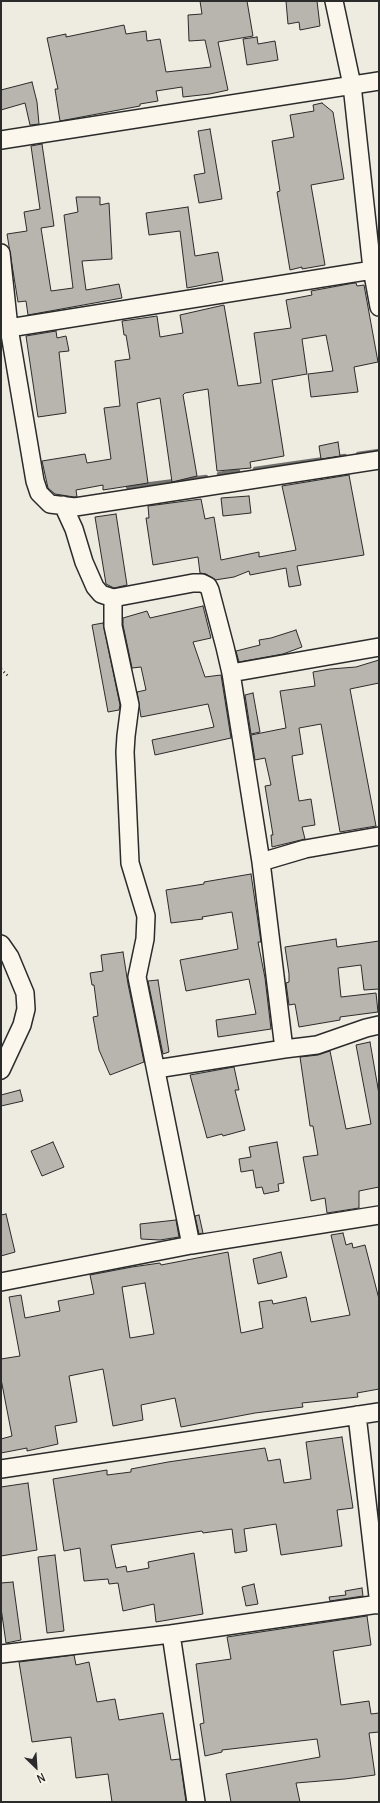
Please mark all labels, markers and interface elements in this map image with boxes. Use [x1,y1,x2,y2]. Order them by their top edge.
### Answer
north arrow [16,1747,56,1787]
text: N [35,1770,47,1786]

